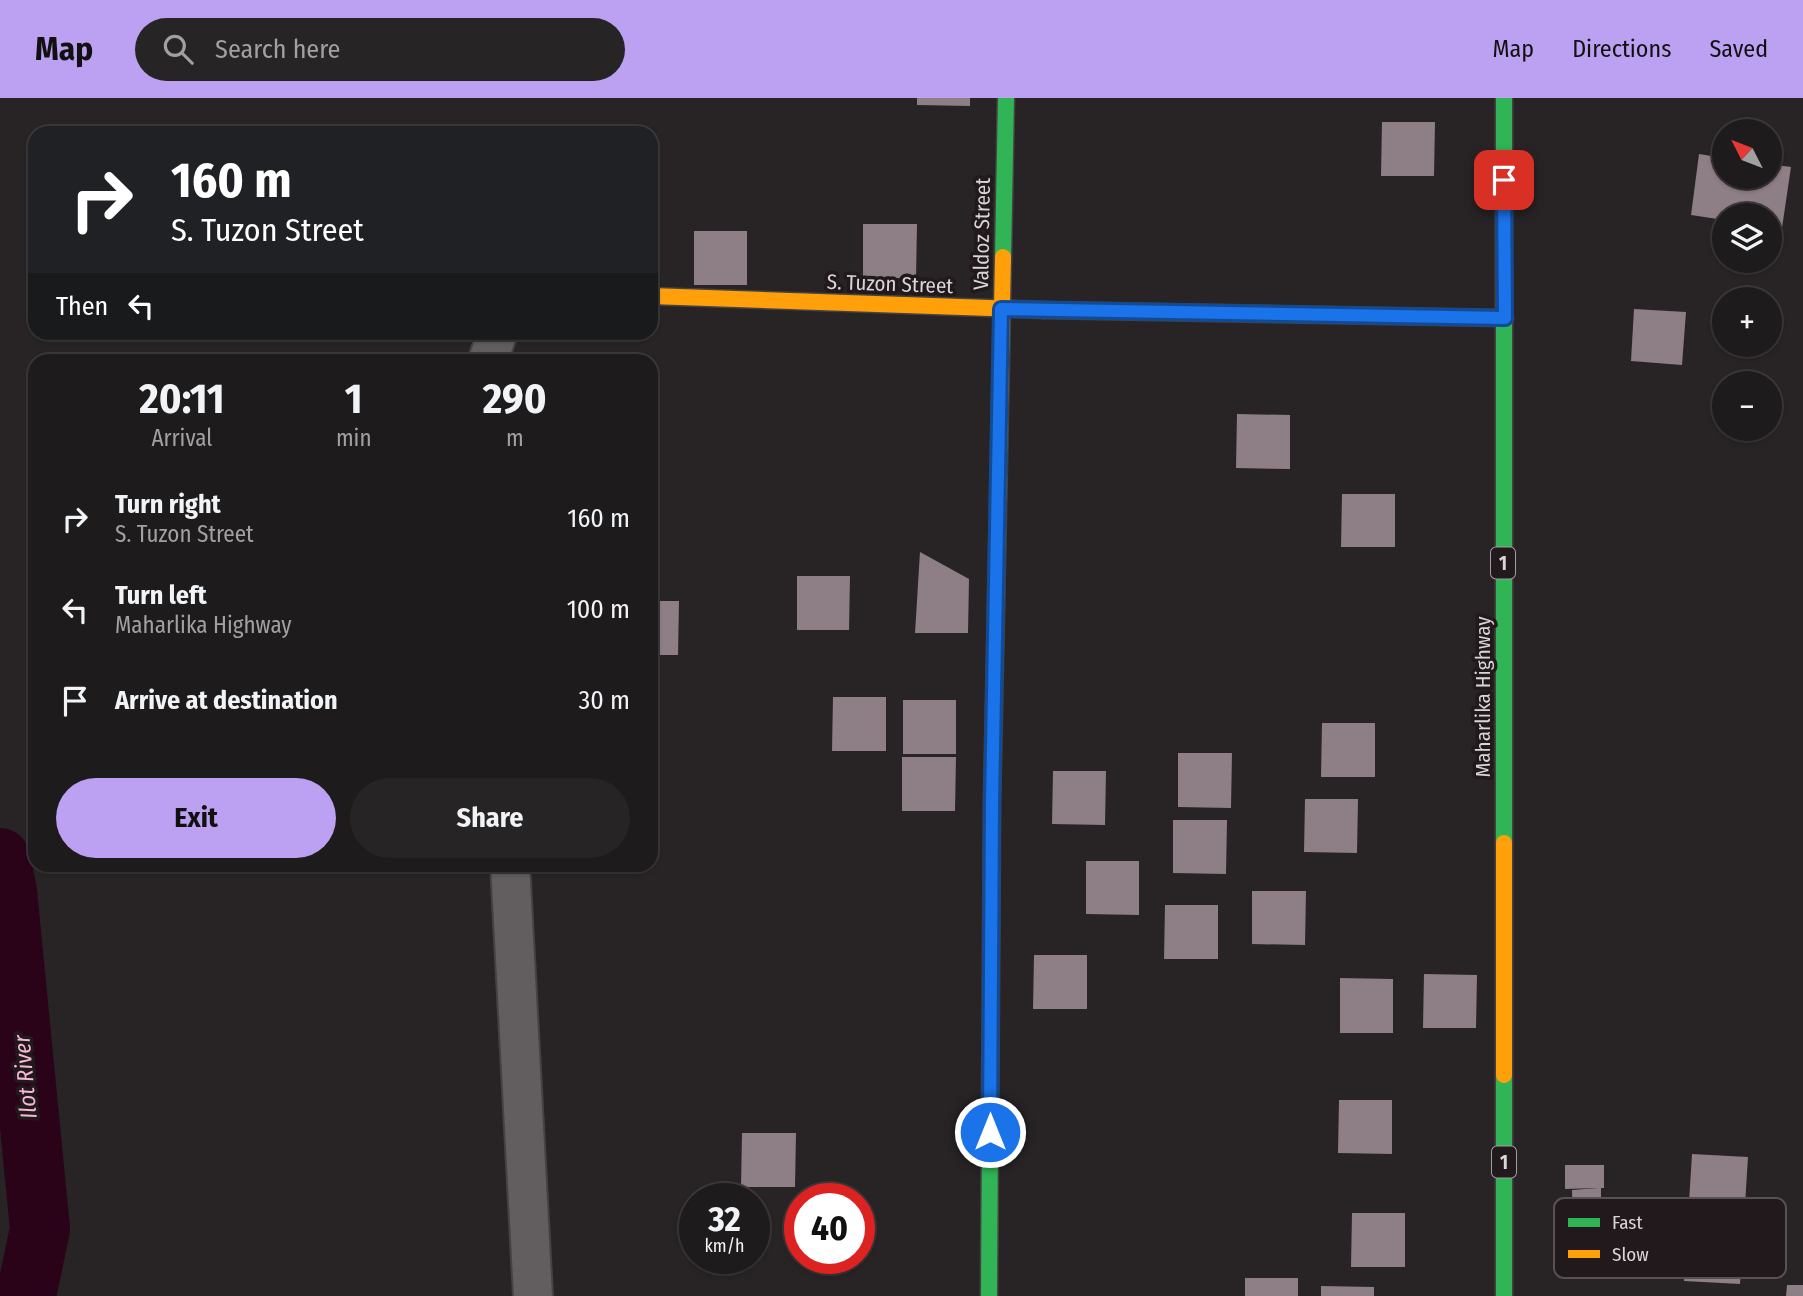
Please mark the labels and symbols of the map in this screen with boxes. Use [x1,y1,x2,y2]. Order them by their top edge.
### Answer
north arrow [1712,119,1782,189]
pin [1474,150,1534,210]
street label: Valdoz Street [968,177,996,290]
street label: S. Tuzon Street [826,269,954,299]
road number: 1 [1491,548,1515,578]
street label: Maharlika Highway [1470,616,1496,778]
water label: Ilot River [7,1033,43,1120]
position arrow [953,1095,1027,1169]
road number: 1 [1492,1146,1516,1178]
speed limit sign: 40 [784,1183,875,1274]
legend [1554,1198,1786,1278]
text: Fast [1612,1211,1643,1234]
text: Slow [1612,1243,1649,1266]

